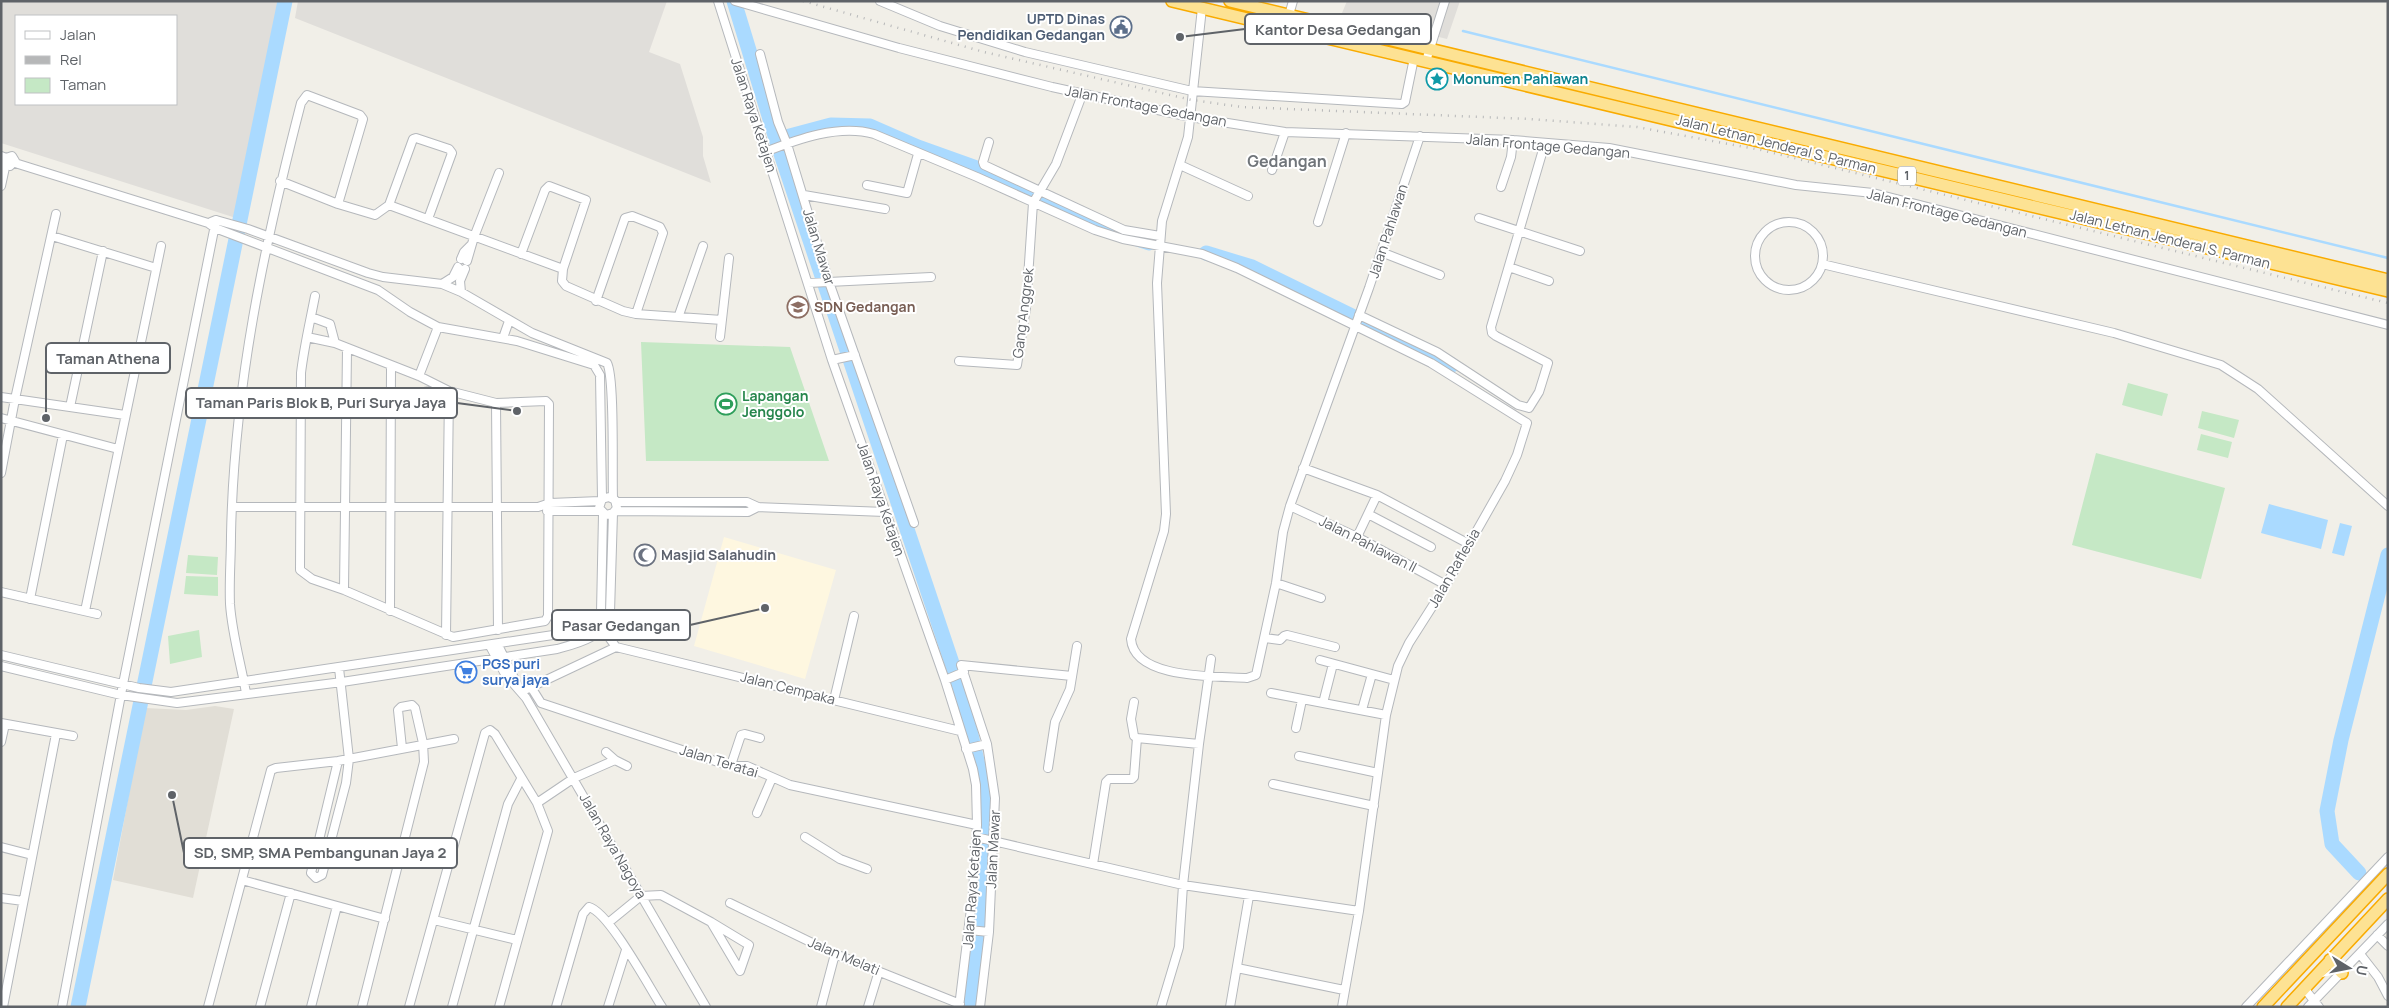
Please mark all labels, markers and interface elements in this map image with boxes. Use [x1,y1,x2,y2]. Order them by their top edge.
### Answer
place label: UPTD Dinas Pendidikan Gedangan [957,9,1105,44]
callout: Kantor Desa Gedangan [1245,14,1431,44]
legend [15,15,178,105]
public building icon: UPTD Dinas Pendidikan Gedangan [1109,15,1133,39]
text: Kantor Desa Gedangan [1255,19,1421,40]
text: Jalan [60,24,96,45]
text: Rel [60,49,82,70]
street label: Jalan Raya Ketajen [727,55,782,175]
place icon: Monumen Pahlawan [1425,67,1449,91]
place label: Monumen Pahlawan [1453,69,1588,88]
text: Taman [60,74,106,95]
street label: Jalan Frontage Gedangan [1064,80,1229,131]
street label: Jalan Letnan Jenderal S. Parman [1674,109,1878,178]
street label: Jalan Frontage Gedangan [1465,129,1631,162]
district label: Gedangan [1247,150,1327,172]
road number: 1 [1898,167,1916,186]
street label: Jalan Pahlawan [1363,181,1412,280]
street label: Jalan Frontage Gedangan [1865,183,2029,242]
street label: Jalan Letnan Jenderal S. Parman [2068,204,2272,273]
street label: Jalan Mawar [799,206,840,287]
street label: Gang Anggrek [1008,266,1038,359]
school or university icon: SDN Gedangan [786,295,810,319]
place label: SDN Gedangan [814,297,915,316]
callout: Taman Athena [46,343,170,373]
text: Taman Athena [56,348,160,369]
place label: Lapangan Jenggolo [742,386,808,421]
callout: Taman Paris Blok B, Puri Surya Jaya [186,388,457,418]
text: Taman Paris Blok B, Puri Surya Jaya [196,392,446,413]
sports icon: Lapangan Jenggolo [714,392,738,416]
street label: Jalan Raya Ketajen [853,439,910,558]
street label: Jalan Pahlawan II [1316,511,1420,576]
street label: Jalan Raflesia [1423,525,1484,611]
mosque icon: Masjid Salahudin [633,543,657,567]
place label: Masjid Salahudin [661,545,776,564]
callout: Pasar Gedangan [552,610,690,640]
text: Pasar Gedangan [562,615,680,636]
place label: PGS puri surya jaya [482,654,549,689]
supermarket icon: PGS puri surya jaya [454,660,478,684]
street label: Jalan Cempaka [739,667,838,708]
street label: Jalan Teratai [678,740,761,781]
street label: Jalan Raya Nagoya [575,790,651,902]
street label: Jalan Mawar [981,809,1004,889]
street label: Jalan Raya Ketajen [958,829,985,949]
callout: SD, SMP, SMA Pembangunan Jaya 2 [184,838,457,868]
text: SD, SMP, SMA Pembangunan Jaya 2 [194,842,446,863]
street label: Jalan Melati [805,932,883,979]
north arrow [2324,943,2374,993]
text: U [2352,964,2373,977]

